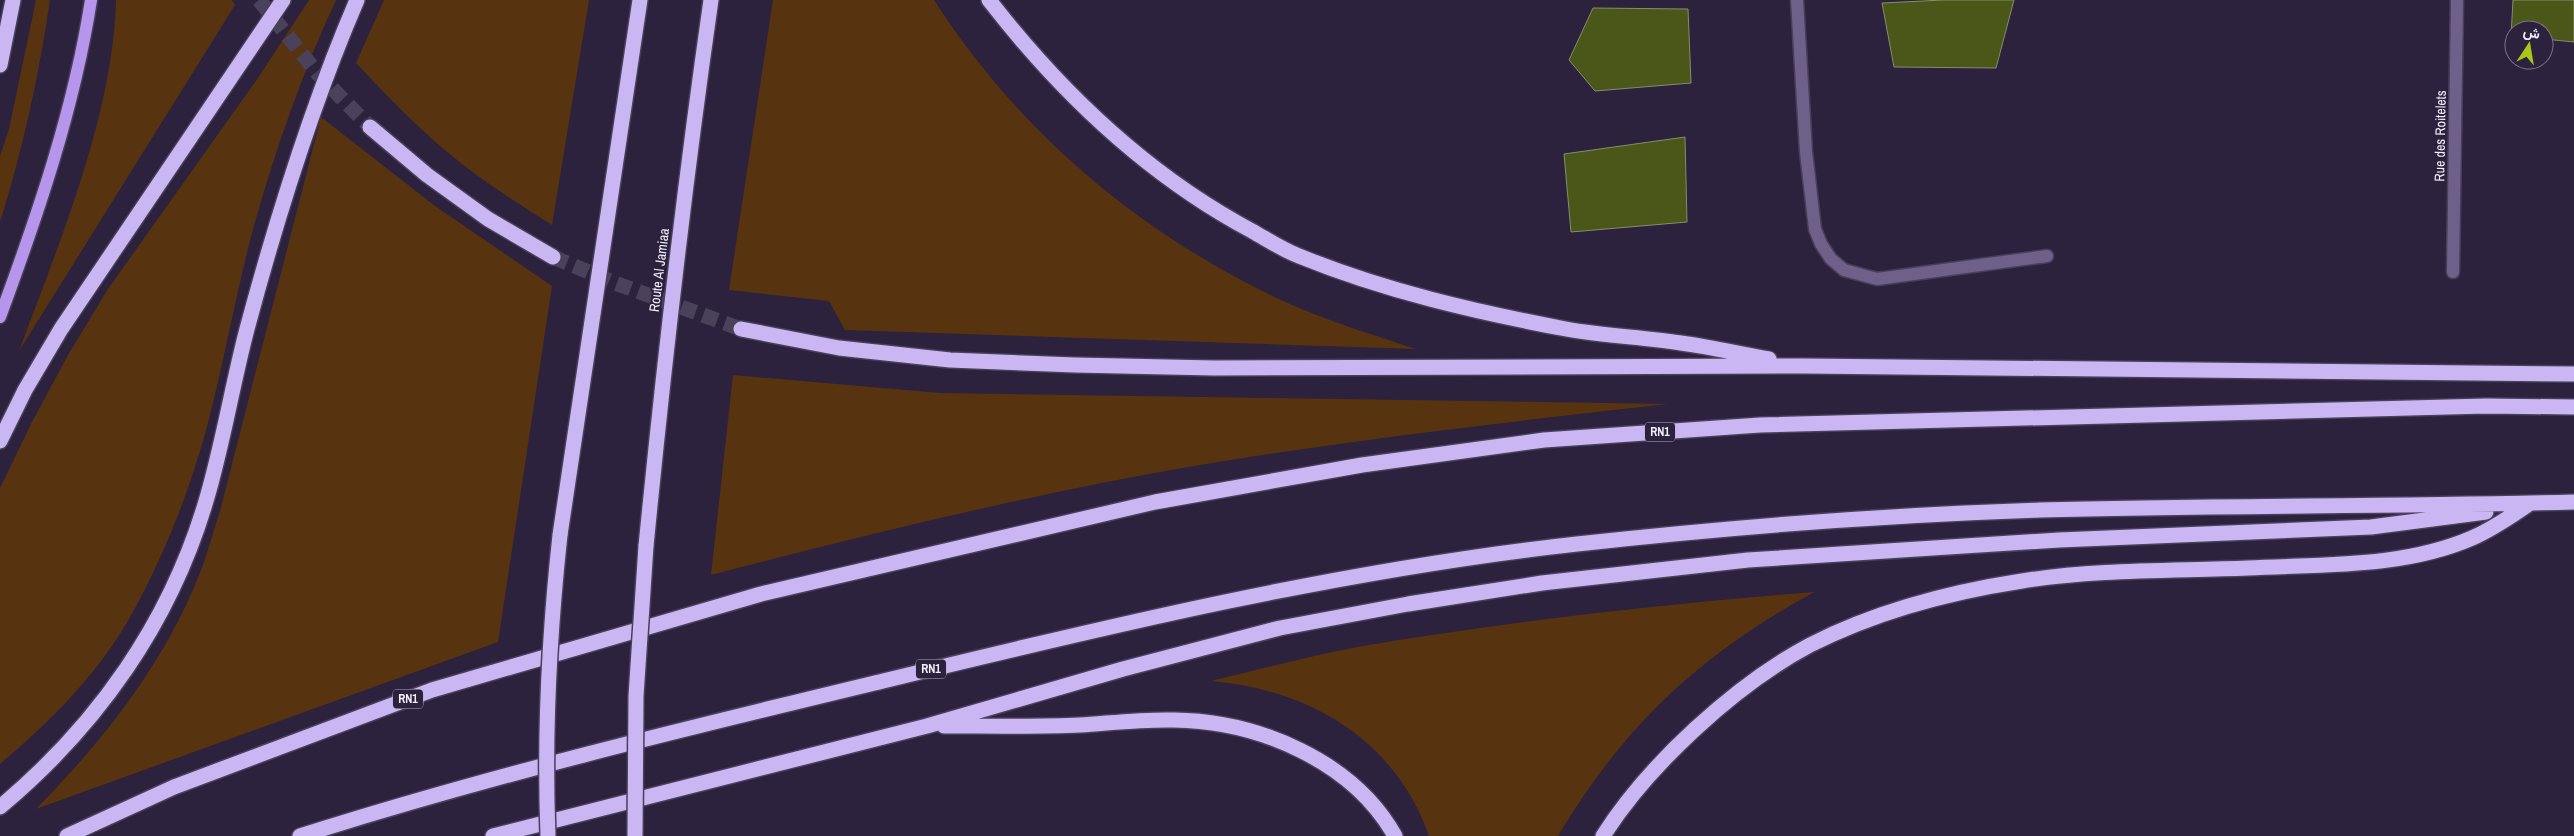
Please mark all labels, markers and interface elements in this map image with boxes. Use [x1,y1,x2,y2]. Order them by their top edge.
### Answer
north arrow [2504,20,2554,70]
text: ش [2522,22,2542,43]
street label: Rue des Roitelets [2430,90,2450,182]
street label: Route Al Jamiaa [645,226,673,313]
road number: RN1 [1645,422,1675,442]
road number: RN1 [916,660,946,679]
road number: RN1 [393,690,423,709]

